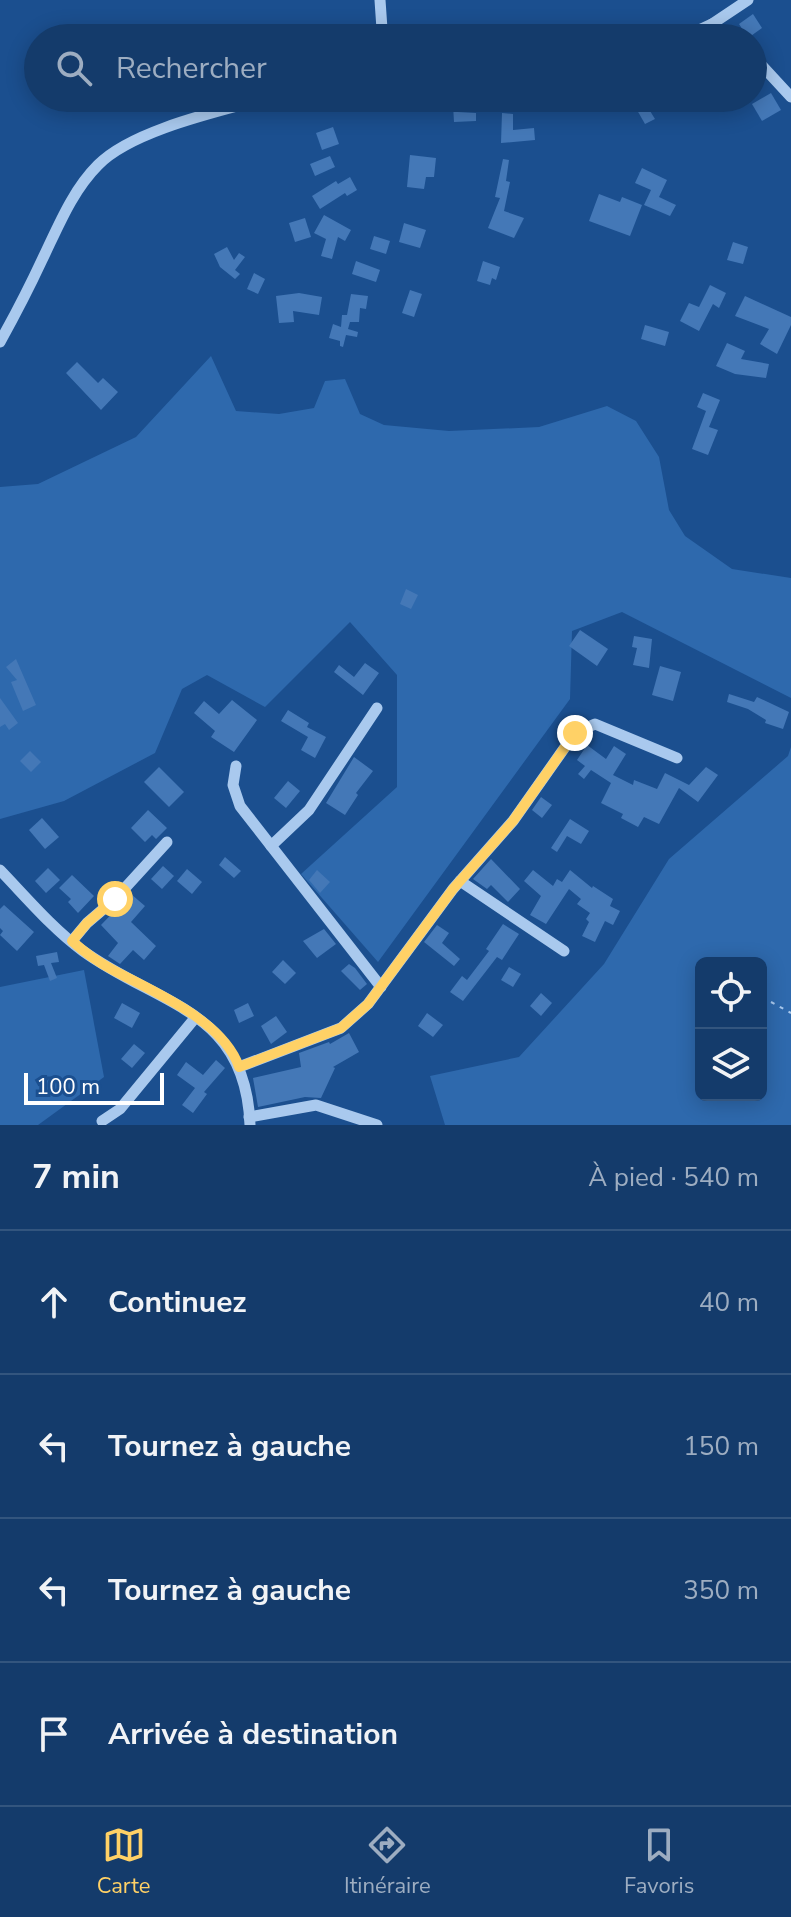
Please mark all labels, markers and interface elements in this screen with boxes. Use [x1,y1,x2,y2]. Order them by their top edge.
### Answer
search box [24,24,767,112]
icon: search [52,46,96,90]
text: Rechercher [116,48,267,89]
route end [557,715,593,751]
route start [97,881,133,917]
map controls [695,957,767,1101]
button: locate [695,957,767,1029]
button: layers [695,1029,767,1101]
scale bar [24,1069,164,1105]
text: 100 m [36,1072,100,1102]
text: 7 min [32,1154,120,1200]
text: À pied · 540 m [588,1160,759,1195]
icon: ahead [32,1280,76,1324]
text: Continuez [108,1282,247,1323]
text: 40 m [699,1285,759,1320]
icon: left [32,1424,76,1468]
text: Tournez à gauche [108,1426,351,1467]
text: 150 m [683,1429,759,1464]
icon: left [32,1568,76,1612]
text: Tournez à gauche [108,1570,351,1611]
text: 350 m [683,1573,759,1608]
icon: arrive [32,1712,76,1756]
text: Arrivée à destination [108,1714,398,1755]
tab: Carte [97,1823,151,1901]
tab: Itinéraire [344,1823,431,1901]
tab: Favoris [624,1823,694,1901]

